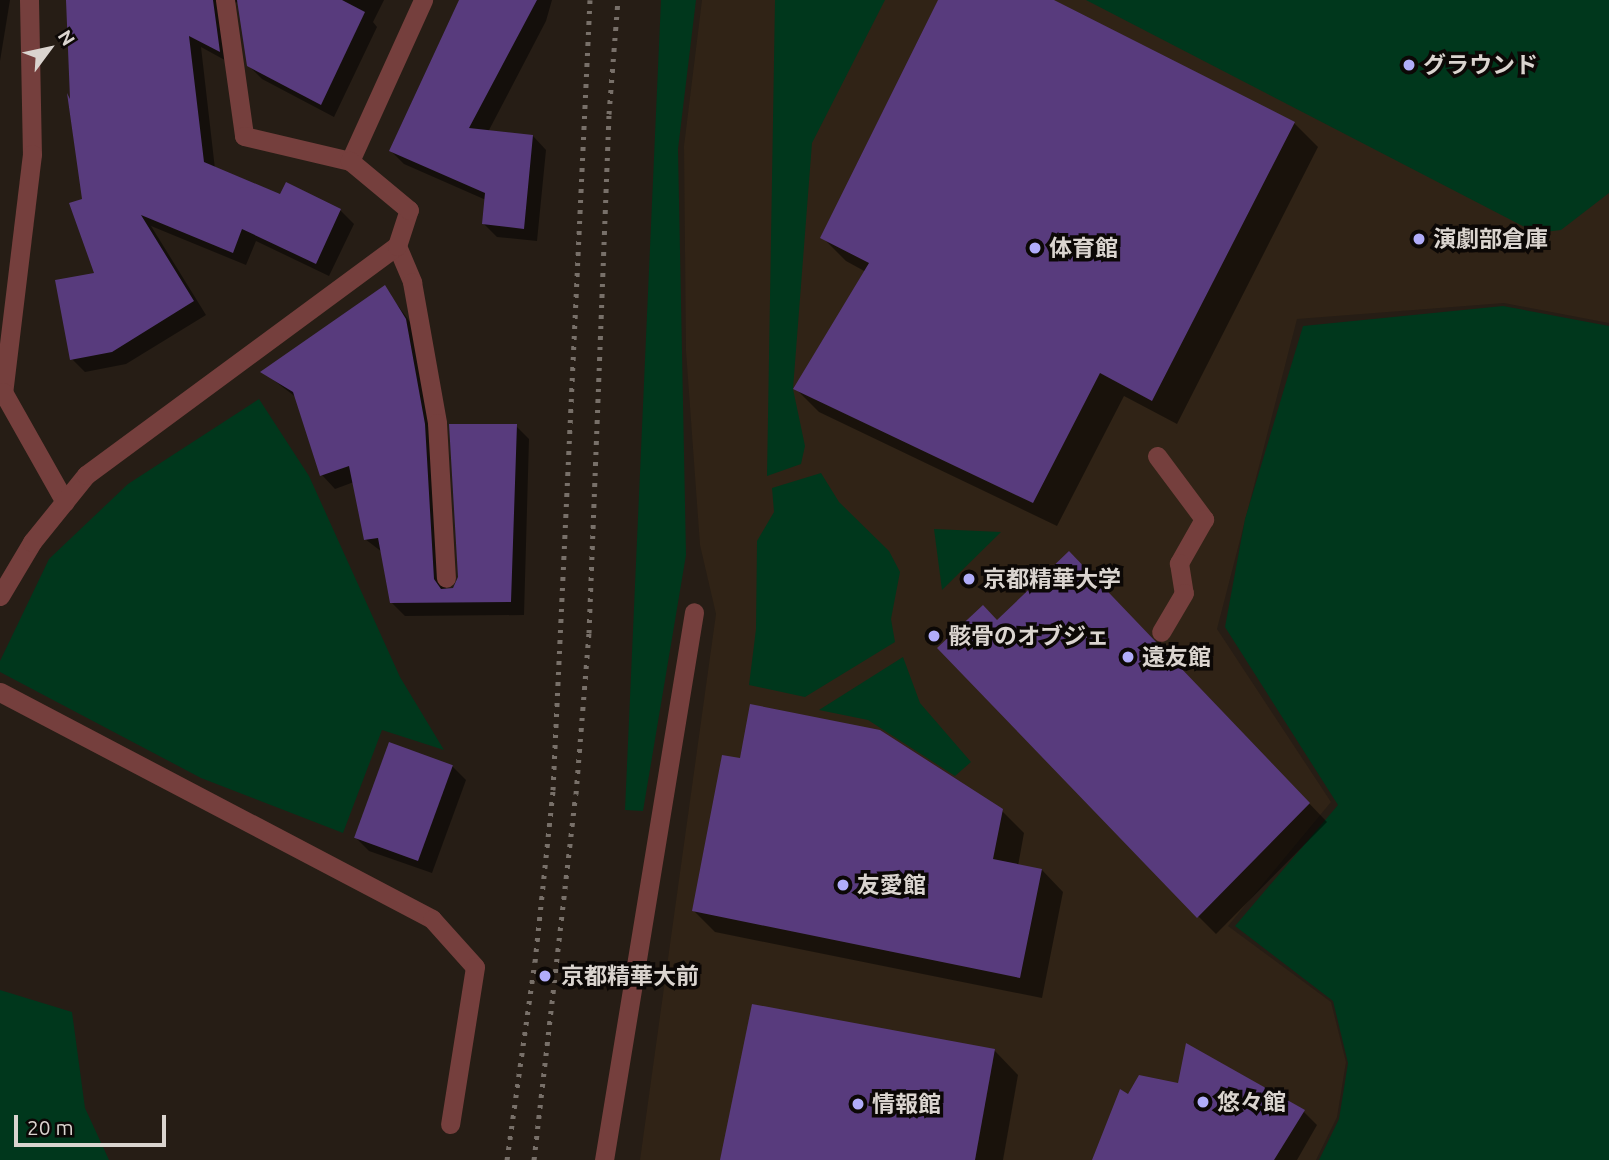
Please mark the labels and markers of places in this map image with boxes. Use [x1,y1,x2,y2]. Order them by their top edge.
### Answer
place label: グラウンド [1423,51,1538,79]
marker: グラウンド [1401,57,1417,73]
place label: 演劇部倉庫 [1433,225,1548,253]
marker: 演劇部倉庫 [1411,231,1427,247]
place label: 体育館 [1049,234,1118,262]
marker: 体育館 [1027,240,1043,256]
place label: 京都精華大学 [983,565,1121,593]
marker: 京都精華大学 [961,571,977,587]
place label: 骸骨のオブジェ [948,622,1109,650]
marker: 骸骨のオブジェ [926,628,942,644]
place label: 遠友館 [1142,643,1211,671]
marker: 遠友館 [1120,649,1136,665]
place label: 友愛館 [857,871,926,899]
marker: 友愛館 [835,877,851,893]
place label: 京都精華大前 [561,962,699,990]
marker: 京都精華大前 [535,966,555,986]
place label: 悠々館 [1217,1088,1286,1116]
place label: 情報館 [872,1090,941,1118]
marker: 悠々館 [1195,1094,1211,1110]
marker: 情報館 [850,1096,866,1112]

